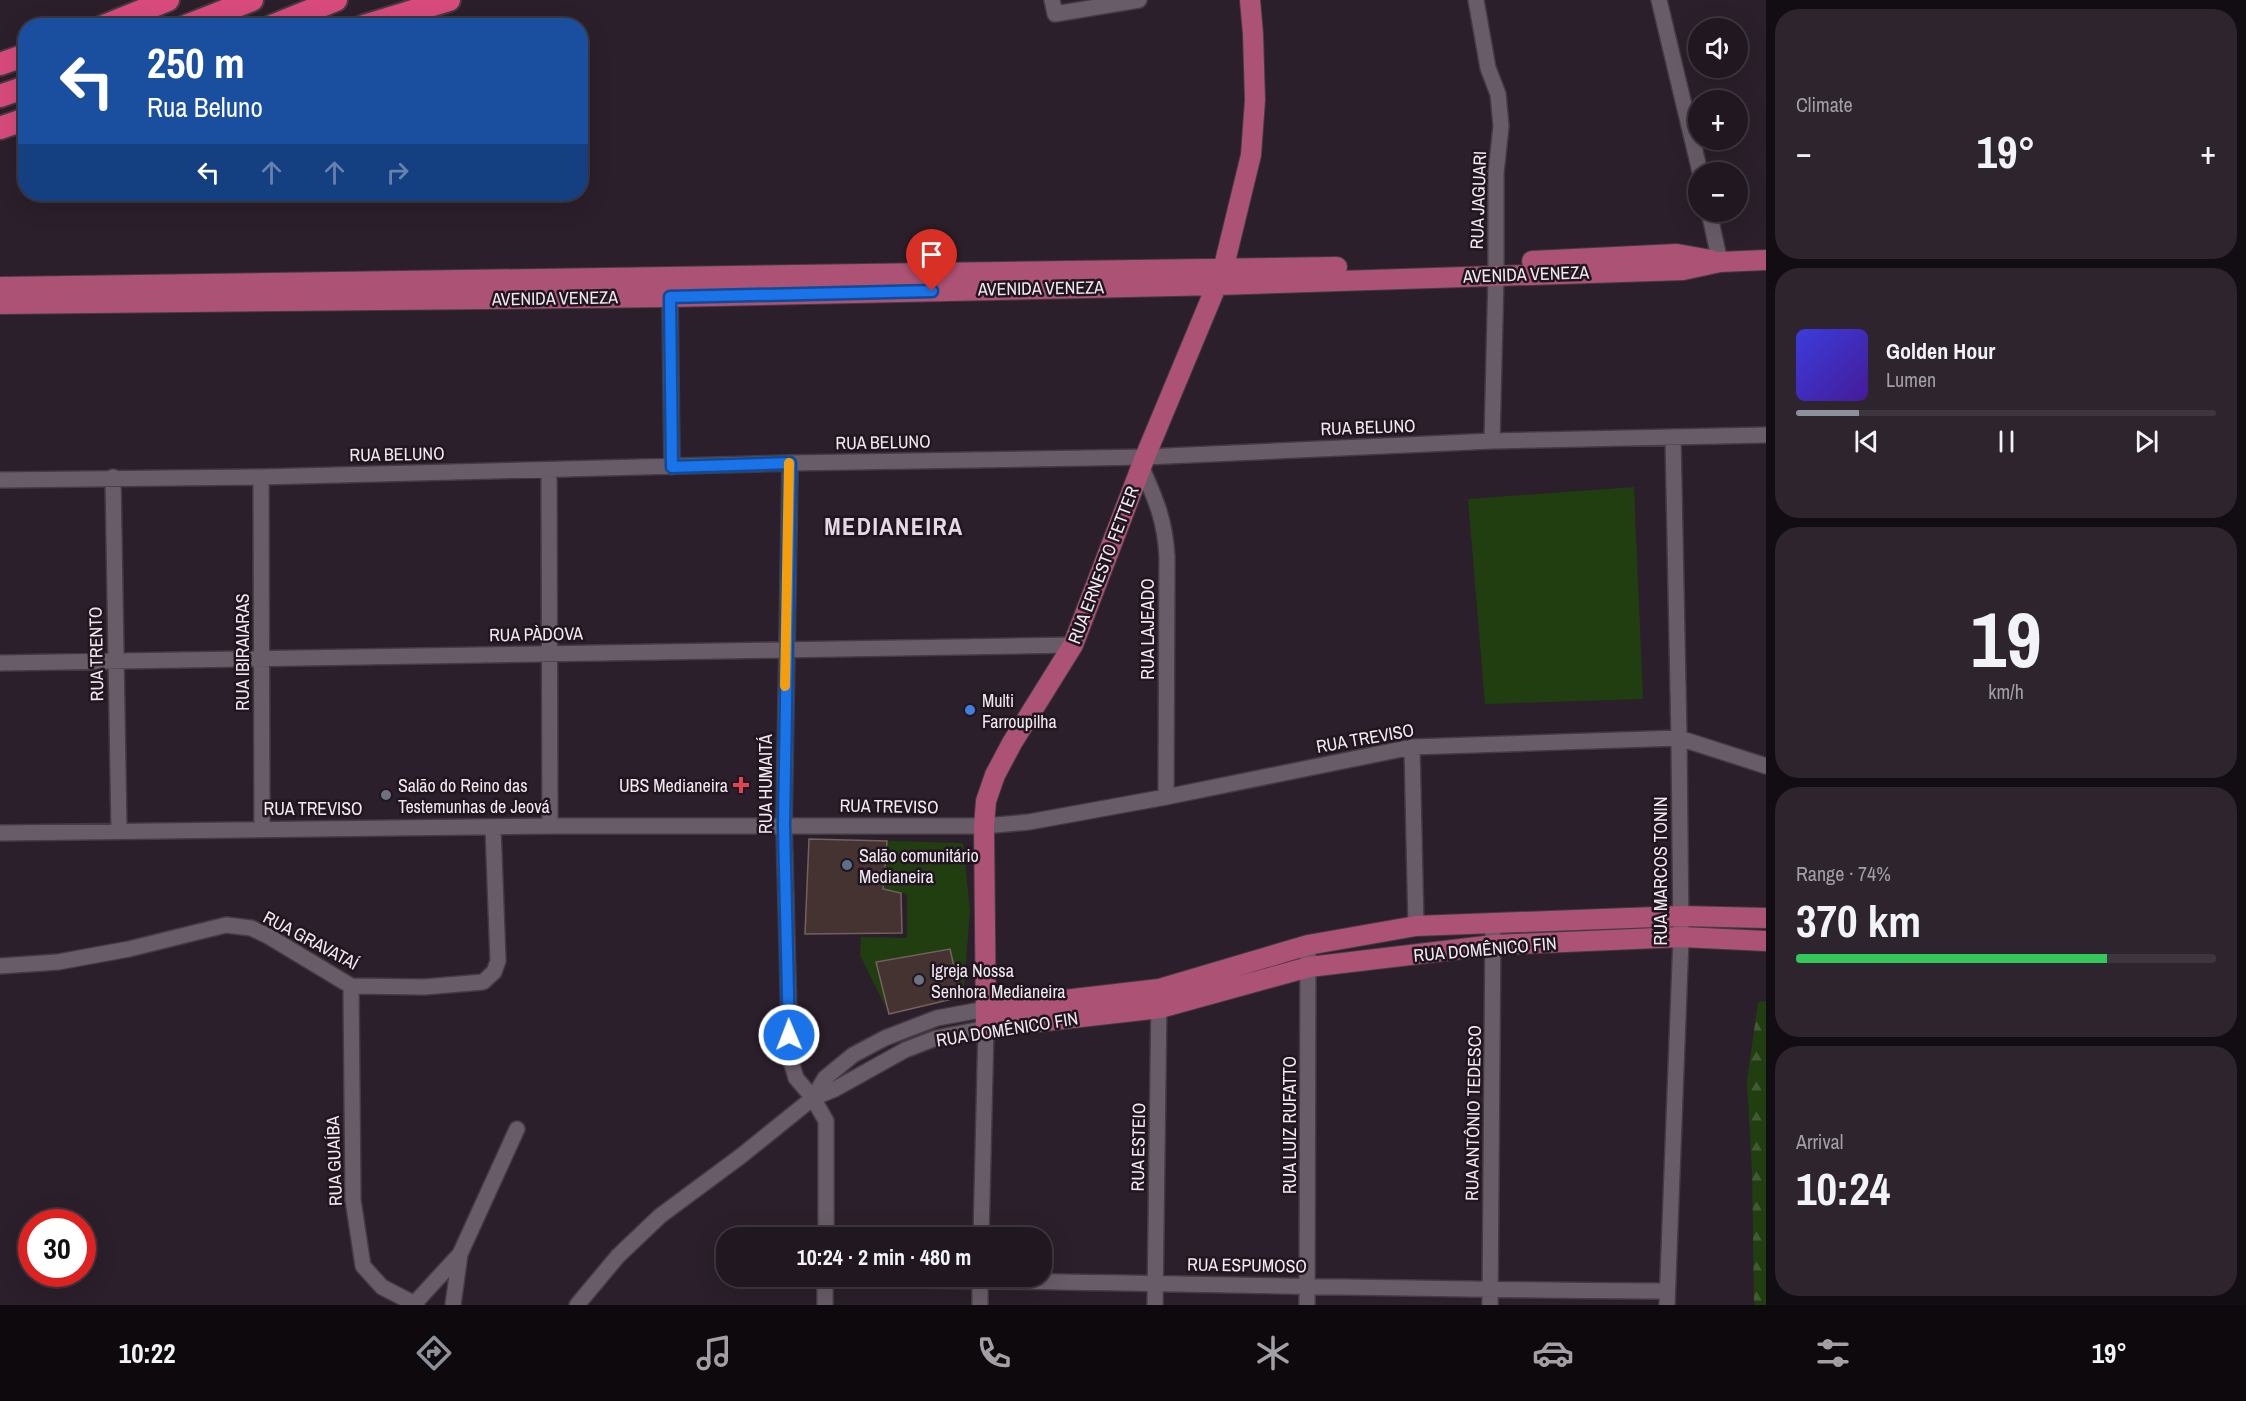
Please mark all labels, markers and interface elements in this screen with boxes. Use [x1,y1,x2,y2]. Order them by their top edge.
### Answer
map controls [1688,18,1748,222]
button: sound [1688,18,1748,78]
text: 250 m [147,35,245,91]
icon: left [48,42,126,120]
text: Rua Beluno [147,89,263,125]
button: + [1688,90,1748,150]
text: Climate [1796,91,1853,118]
text: 19° [1976,121,2036,182]
text: − [1796,130,1812,174]
text: + [2200,130,2216,174]
street label: RUA JAGUARI [1464,150,1492,250]
icon: left [192,156,225,189]
icon: ahead [255,156,288,189]
icon: ahead [318,156,351,189]
icon: right [381,156,414,189]
button: − [1688,162,1748,222]
pin [906,229,957,291]
icon: arrive [915,238,948,271]
street label: AVENIDA VENEZA [1462,259,1590,289]
street label: AVENIDA VENEZA [977,274,1104,302]
street label: AVENIDA VENEZA [491,284,618,312]
text: Golden Hour [1886,336,1995,366]
text: Lumen [1886,366,1936,393]
street label: RUA BELUNO [1320,413,1416,441]
icon: previous [1850,425,1883,458]
icon: pause [1990,425,2023,458]
icon: next [2130,425,2163,458]
street label: RUA BELUNO [835,429,931,455]
street label: RUA BELUNO [349,441,445,467]
street label: RUA ERNESTO FETTER [1061,482,1145,647]
district label: MEDIANEIRA [824,510,964,542]
street label: RUA LAJEADO [1135,578,1160,680]
text: 19 [1970,586,2042,691]
street label: RUA IBIRAIARAS [230,593,255,711]
street label: RUA TRENTO [83,606,109,702]
street label: RUA PÀDOVA [489,621,583,647]
text: km/h [1988,678,2024,705]
place label: Multi Farroupilha [982,688,1057,734]
marker: Multi Farroupilha [963,703,977,717]
street label: RUA TREVISO [1314,717,1416,759]
street label: RUA HUMAITÁ [753,734,778,834]
place label: Salão do Reino das Testemunhas de Jeová [398,773,550,819]
place label: UBS Medianeira [619,773,728,798]
marker: UBS Medianeira [732,776,750,794]
marker: Salão do Reino das Testemunhas de Jeová [379,788,393,802]
street label: RUA TREVISO [839,793,939,819]
street label: RUA TREVISO [264,796,363,821]
street label: RUA MARCOS TONIN [1648,797,1673,945]
place label: Salão comunitário Medianeira [859,843,979,889]
marker: Salão comunitário Medianeira [840,858,854,872]
text: Range · 74% [1796,860,1891,887]
text: 370 km [1796,890,1921,951]
street label: RUA GRAVATAÍ [259,904,364,976]
street label: RUA DOMÊNICO FIN [1412,930,1558,968]
place label: Igreja Nossa Senhora Medianeira [931,958,1066,1004]
marker: Igreja Nossa Senhora Medianeira [912,973,926,987]
position arrow [757,1003,821,1067]
street label: RUA DOMÊNICO FIN [934,1005,1080,1053]
street label: RUA ANTÔNIO TEDESCO [1459,1025,1487,1201]
street label: RUA LUIZ RUFATTO [1277,1056,1302,1194]
street label: RUA ESTEIO [1125,1102,1151,1192]
street label: RUA GUAÍBA [320,1115,348,1207]
text: Arrival [1796,1128,1843,1155]
text: 10:24 [1796,1158,1890,1219]
speed limit sign: 30 [18,1209,96,1287]
text: 10:24 · 2 min · 480 m [797,1242,971,1272]
street label: RUA ESPUMOSO [1187,1251,1307,1279]
icon: directions [413,1332,455,1374]
icon: music [693,1332,735,1374]
icon: phone [973,1332,1015,1374]
icon: climate [1252,1332,1294,1374]
icon: car [1532,1332,1574,1374]
icon: filters [1812,1332,1854,1374]
text: 10:22 [119,1335,175,1371]
text: 19° [2092,1335,2127,1371]

